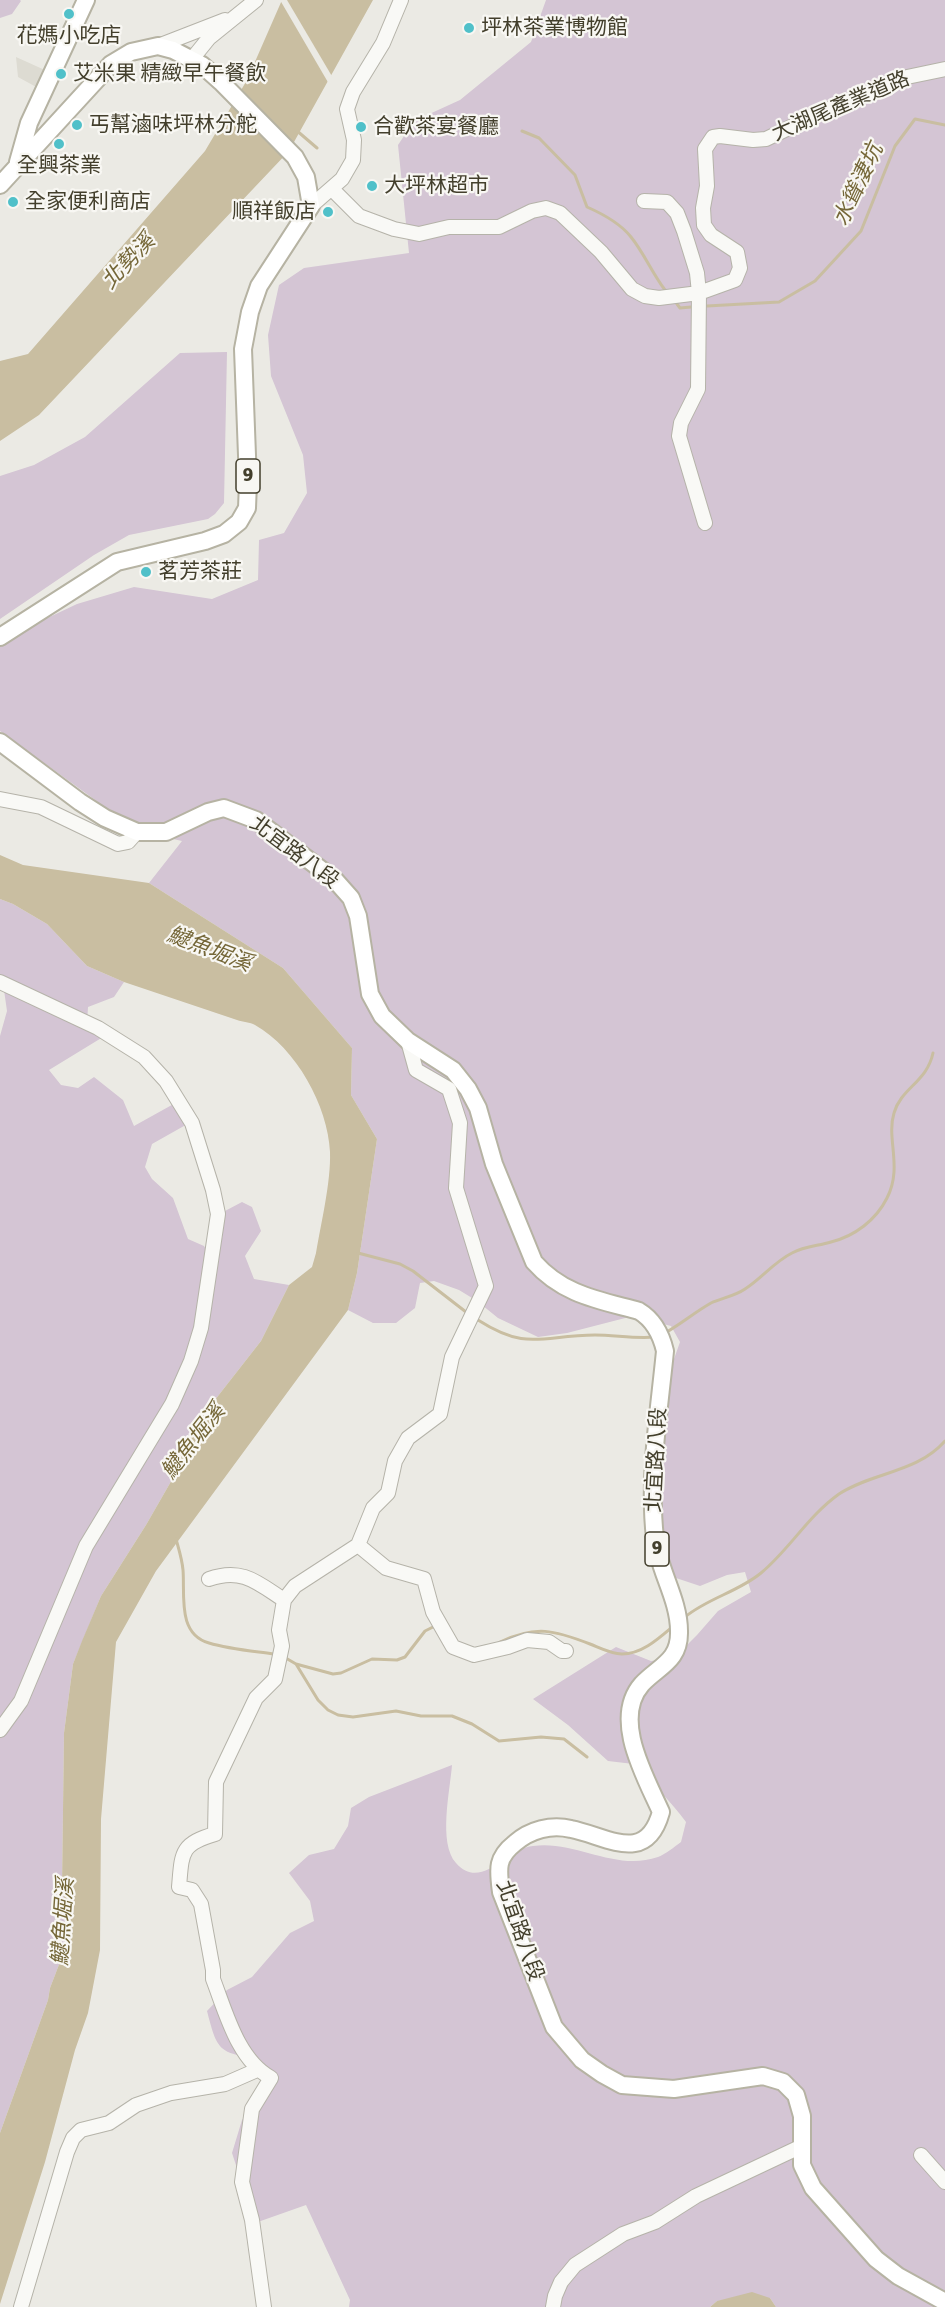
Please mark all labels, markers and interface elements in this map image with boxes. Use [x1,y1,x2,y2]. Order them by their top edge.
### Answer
marker: 花媽小吃店 [62,7,76,21]
place label: 坪林茶業博物館 [481,15,628,41]
marker: 坪林茶業博物館 [462,21,476,35]
place label: 花媽小吃店 [17,23,121,49]
place label: 艾米果 精緻早午餐飲 [73,61,267,87]
marker: 艾米果 精緻早午餐飲 [54,67,68,81]
street label: 大湖尾產業道路 [768,67,914,147]
place label: 丐幫滷味坪林分舵 [89,112,257,138]
place label: 合歡茶宴餐廳 [373,114,499,140]
marker: 丐幫滷味坪林分舵 [70,118,84,132]
marker: 合歡茶宴餐廳 [354,120,368,134]
marker: 全興茶業 [52,137,66,151]
water label: 水聳淒坑 [828,140,890,230]
place label: 全興茶業 [17,153,101,179]
place label: 大坪林超市 [384,173,489,199]
marker: 大坪林超市 [365,179,379,193]
place label: 全家便利商店 [25,189,151,215]
marker: 全家便利商店 [6,195,20,209]
place label: 順祥飯店 [232,199,316,225]
marker: 順祥飯店 [321,205,335,219]
water label: 北勢溪 [97,229,161,295]
road number: 9 [236,459,260,493]
place label: 茗芳茶莊 [158,559,242,585]
marker: 茗芳茶莊 [139,565,153,579]
street label: 北宜路八段 [244,811,344,895]
water label: 𩻸魚堀溪 [163,922,255,978]
water label: 𩻸魚堀溪 [157,1399,231,1485]
street label: 北宜路八段 [642,1407,672,1513]
road number: 9 [645,1532,669,1566]
water label: 𩻸魚堀溪 [48,1877,80,1967]
street label: 北宜路八段 [490,1877,548,1985]

